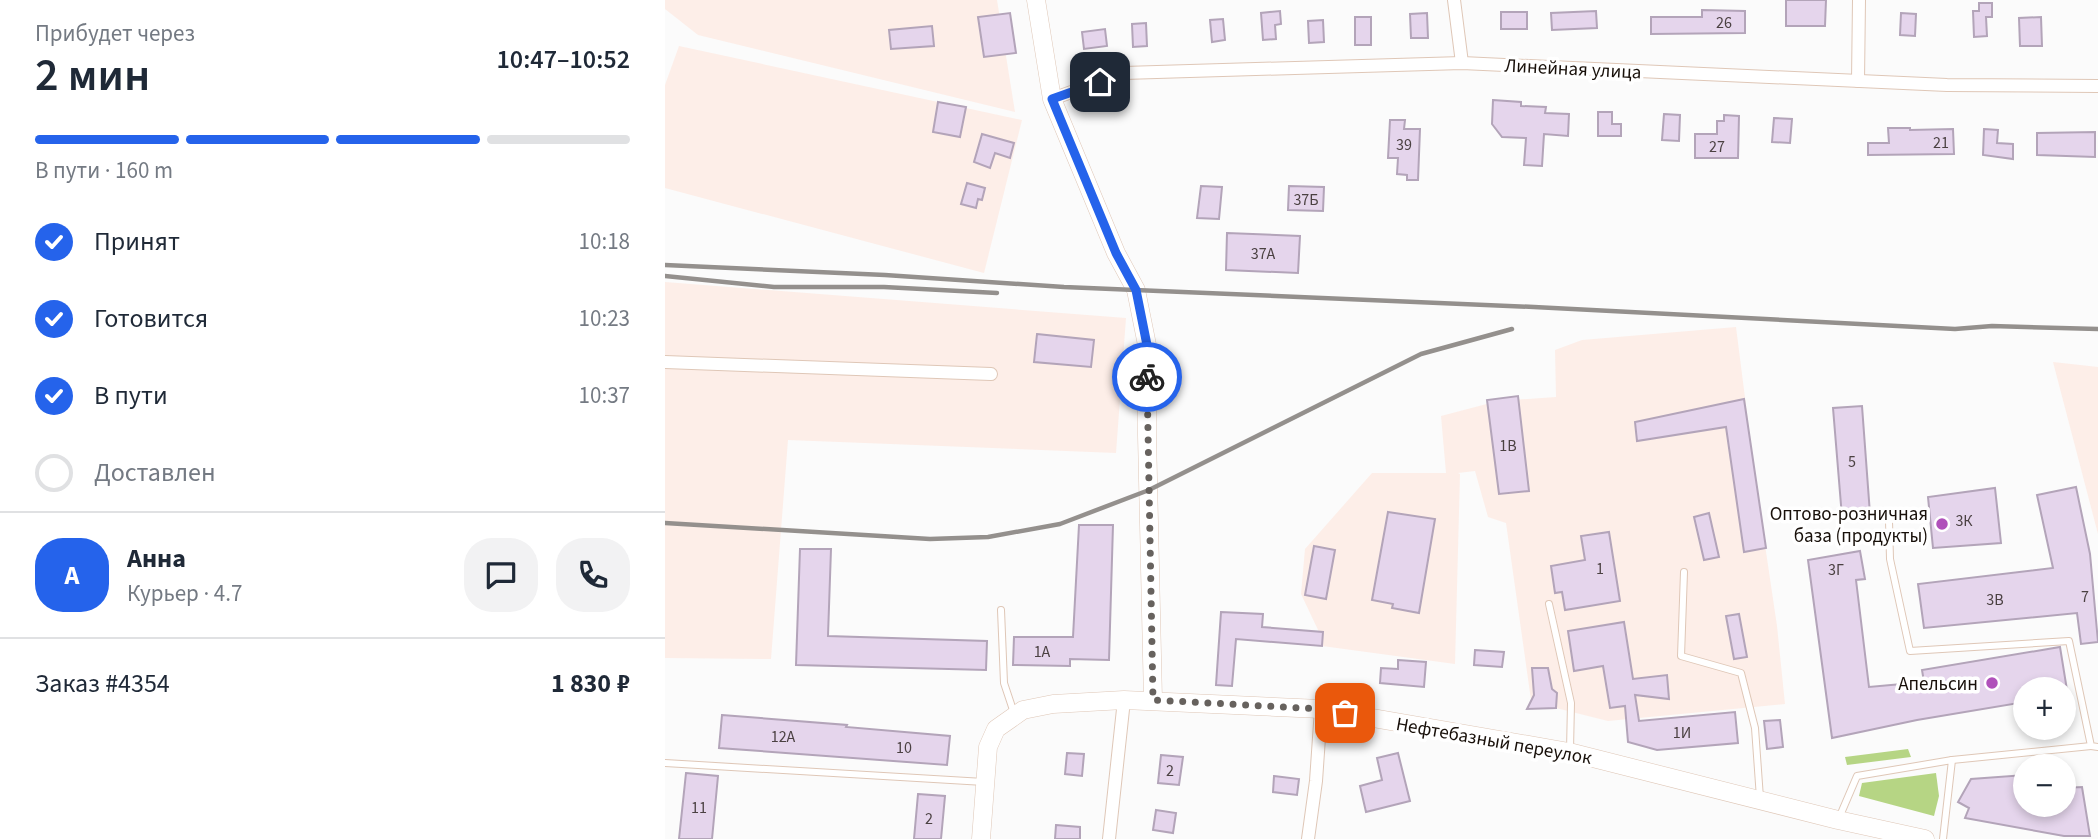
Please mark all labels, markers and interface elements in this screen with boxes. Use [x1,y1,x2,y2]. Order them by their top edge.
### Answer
house number: 26 [1716,12,1732,34]
text: Прибудет через [35,17,195,50]
text: 10:47–10:52 [497,41,630,78]
text: 2 мин [35,43,150,108]
pin [1070,52,1130,112]
street label: Линейная улица [1504,52,1642,87]
icon: home [1081,63,1119,101]
house number: 21 [1933,132,1949,154]
house number: 39 [1396,134,1412,156]
house number: 27 [1709,136,1725,158]
text: В пути · 160 m [35,154,173,187]
house number: 37Б [1293,189,1319,211]
icon: check [35,223,73,261]
text: Принят [94,223,180,260]
text: 10:18 [579,225,630,258]
house number: 37А [1251,243,1276,265]
icon: check [35,300,73,338]
text: Готовится [94,300,208,337]
text: 10:23 [579,302,630,335]
courier [1112,342,1182,412]
icon: bike [1128,358,1166,396]
icon: check [35,377,73,415]
text: В пути [94,377,168,414]
text: 10:37 [579,379,630,412]
house number: 1В [1499,435,1517,457]
house number: 5 [1848,451,1856,473]
text: Доставлен [94,454,216,491]
place label: Оптово-розничная база (продукты) [1770,501,1928,550]
house number: 3К [1955,510,1973,532]
marker: Оптово-розничная база (продукты) [1934,516,1950,532]
button: chat [464,538,538,612]
button: phone [556,538,630,612]
text: Анна [127,540,186,577]
text: А [65,557,79,594]
house number: 1 [1596,558,1604,580]
house number: 3Г [1828,559,1844,581]
text: Курьер · 4.7 [127,577,242,610]
house number: 7 [2081,586,2089,608]
house number: 3В [1986,589,2004,611]
house number: 1А [1034,641,1051,663]
text: Заказ #4354 [35,665,170,702]
text: 1 830 ₽ [551,665,630,702]
place label: Апельсин [1898,671,1978,698]
marker: Апельсин [1984,675,2000,691]
map controls [2013,677,2076,817]
button: + [2013,677,2076,740]
pin [1315,683,1375,743]
icon: bag [1326,694,1364,732]
street label: Нефтебазный переулок [1394,711,1594,772]
house number: 1И [1673,722,1691,744]
house number: 12А [771,726,796,748]
house number: 10 [896,737,912,759]
button: − [2013,754,2076,817]
house number: 2 [1166,760,1174,782]
house number: 11 [691,797,707,819]
house number: 2 [925,808,933,830]

